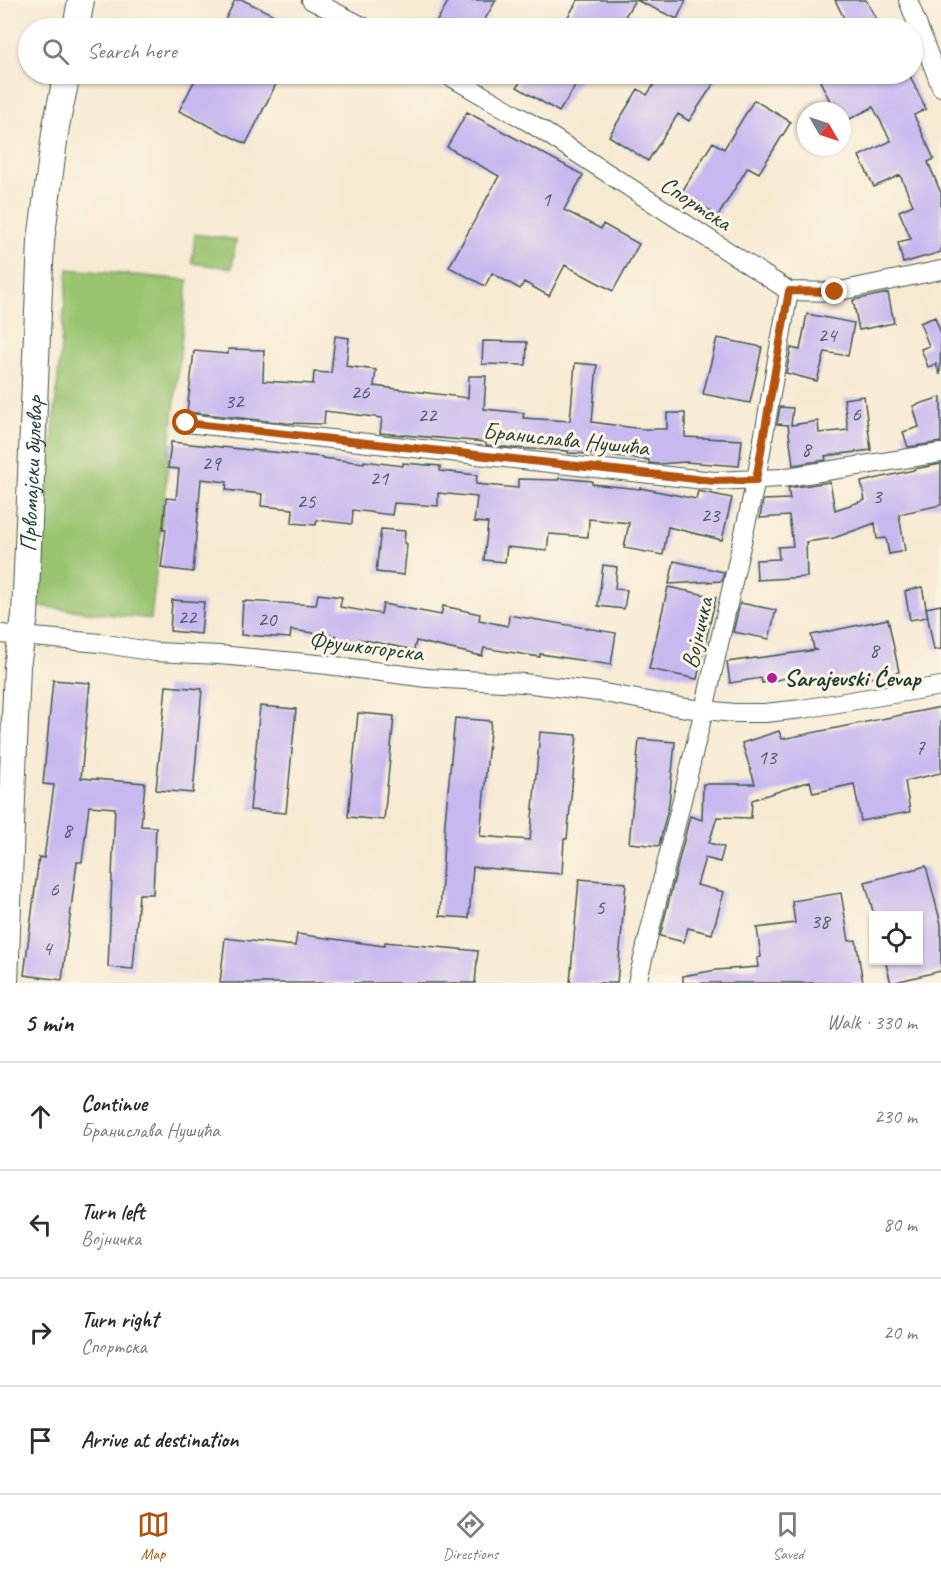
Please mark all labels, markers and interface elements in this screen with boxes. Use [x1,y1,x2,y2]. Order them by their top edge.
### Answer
search box [18,18,923,84]
icon: search [39,35,72,68]
text: Search here [87,37,177,65]
north arrow [797,102,851,156]
street label: Спортска [655,169,738,238]
house number: 1 [541,186,552,212]
route end [821,278,847,304]
house number: 24 [818,322,839,348]
house number: 26 [351,379,370,405]
house number: 32 [225,388,245,414]
street label: Првомајски булевар [13,393,49,553]
house number: 6 [851,401,861,427]
house number: 22 [418,402,438,428]
route start [172,409,198,435]
street label: Бранислава Нушића [482,415,652,463]
house number: 8 [801,436,813,462]
house number: 29 [202,450,222,476]
house number: 21 [370,465,390,491]
house number: 3 [872,483,883,509]
house number: 25 [297,488,317,514]
house number: 23 [701,502,721,528]
street label: Војничка [674,593,720,671]
house number: 22 [178,604,198,630]
house number: 20 [258,606,278,632]
street label: Фрушкогорска [307,624,426,668]
house number: 8 [869,637,881,663]
place label: Sarajevski Ćevap [784,663,922,693]
marker: Sarajevski Ćevap [765,671,779,685]
house number: 7 [915,734,926,760]
house number: 13 [758,744,778,770]
house number: 8 [62,817,74,843]
house number: 6 [49,876,59,902]
house number: 5 [595,894,606,920]
house number: 38 [811,908,832,934]
map controls [869,911,923,965]
button: locate [869,911,923,965]
house number: 4 [42,935,54,961]
text: 5 min [24,1006,73,1039]
text: Walk · 330 m [827,1010,917,1035]
text: Continue [81,1090,147,1118]
icon: ahead [24,1100,57,1133]
text: 230 m [874,1104,917,1129]
text: Бранислава Нушића [81,1118,220,1143]
text: Turn left [81,1198,145,1226]
icon: left [24,1208,57,1241]
text: 80 m [883,1212,917,1237]
text: Војничка [81,1226,141,1251]
text: Turn right [81,1306,158,1334]
icon: right [24,1316,57,1349]
text: 20 m [883,1320,917,1345]
text: Спортска [81,1334,147,1359]
icon: arrive [24,1424,57,1457]
text: Arrive at destination [81,1426,238,1454]
tab: Map [137,1508,170,1564]
tab: Directions [443,1508,498,1564]
tab: Saved [771,1508,804,1564]

